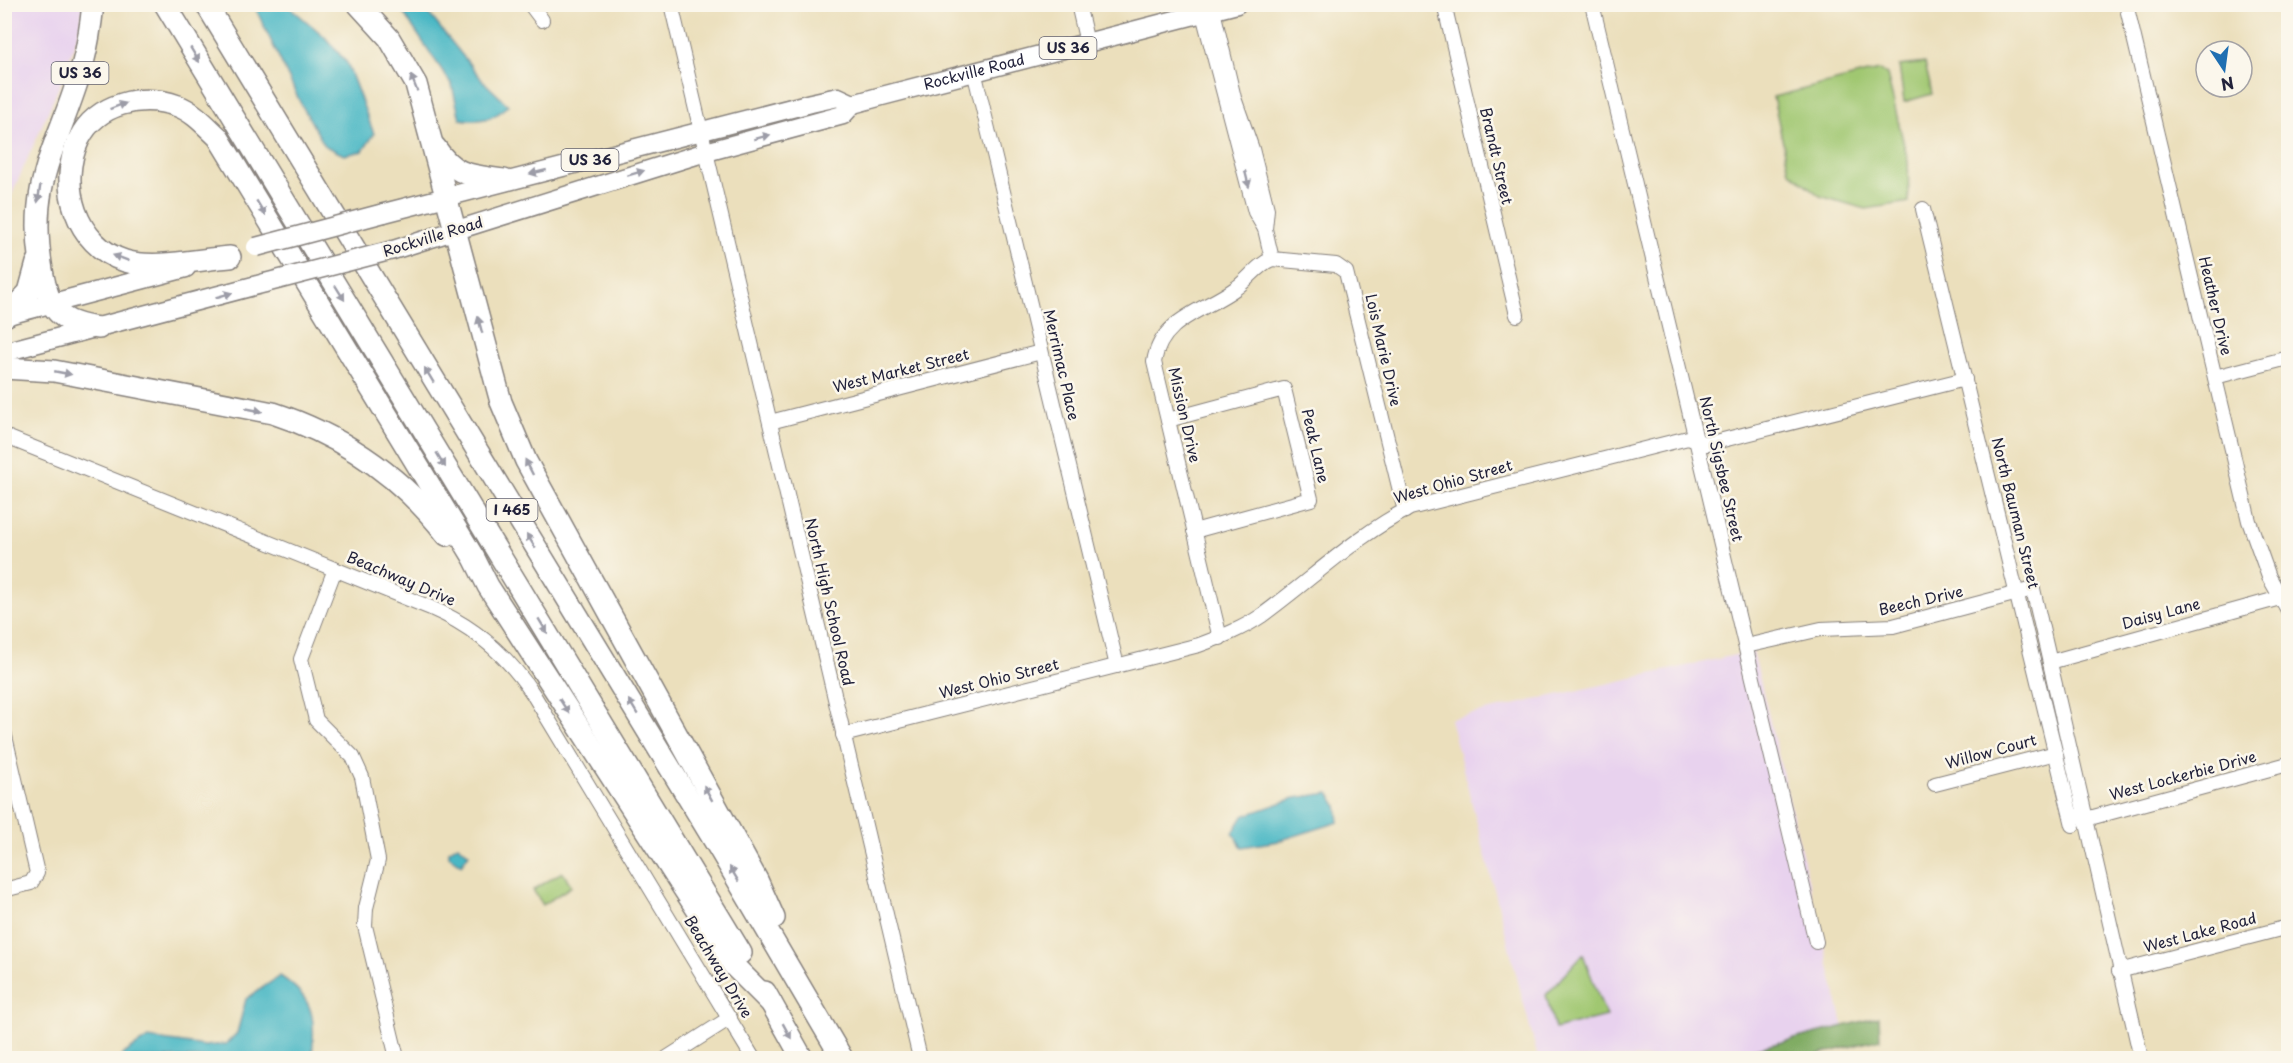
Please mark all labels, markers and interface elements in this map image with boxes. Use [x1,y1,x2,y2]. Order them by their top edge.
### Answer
road number: US 36 [1040,37,1096,59]
north arrow [2194,39,2254,99]
one-way arrow [190,47,200,64]
street label: Rockville Road [921,47,1027,95]
road number: US 36 [52,62,109,84]
text: N [2219,71,2236,98]
one-way arrow [409,74,418,92]
one-way arrow [109,101,127,110]
street label: Brandt Street [1475,105,1520,207]
one-way arrow [753,132,771,141]
road number: US 36 [562,149,618,171]
one-way arrow [529,168,547,178]
one-way arrow [627,168,645,178]
one-way arrow [1243,170,1253,189]
one-way arrow [35,184,44,203]
one-way arrow [255,200,266,216]
street label: Rockville Road [380,209,485,262]
one-way arrow [111,253,129,263]
street label: Heather Drive [2194,254,2239,357]
one-way arrow [334,285,345,302]
one-way arrow [215,290,233,299]
street label: Lois Marie Drive [1360,291,1409,408]
street label: Merrimac Place [1039,307,1086,422]
one-way arrow [475,316,485,334]
street label: West Market Street [830,341,971,398]
street label: Mission Drive [1163,365,1208,465]
one-way arrow [424,367,435,383]
one-way arrow [53,369,72,378]
street label: North Sigsbee Street [1695,394,1750,544]
one-way arrow [245,406,264,415]
street label: Peak Lane [1297,406,1336,485]
street label: North Bauman Street [1987,435,2046,591]
one-way arrow [436,452,447,468]
street label: West Ohio Street [1390,453,1515,509]
one-way arrow [525,458,534,475]
road number: I 465 [486,499,538,521]
street label: North High School Road [800,515,861,688]
one-way arrow [526,533,537,549]
street label: Beachway Drive [344,544,460,611]
street label: Beech Drive [1876,579,1965,620]
street label: Daisy Lane [2119,591,2203,634]
one-way arrow [537,618,548,634]
street label: West Ohio Street [936,652,1061,704]
one-way arrow [559,698,570,714]
one-way arrow [627,699,638,716]
street label: Willow Court [1942,727,2039,774]
street label: West Lockerbie Drive [2107,744,2259,805]
one-way arrow [703,784,713,801]
one-way arrow [729,865,739,882]
street label: West Lake Road [2141,905,2259,958]
street label: Beachway Drive [680,911,759,1022]
one-way arrow [781,1022,791,1039]

